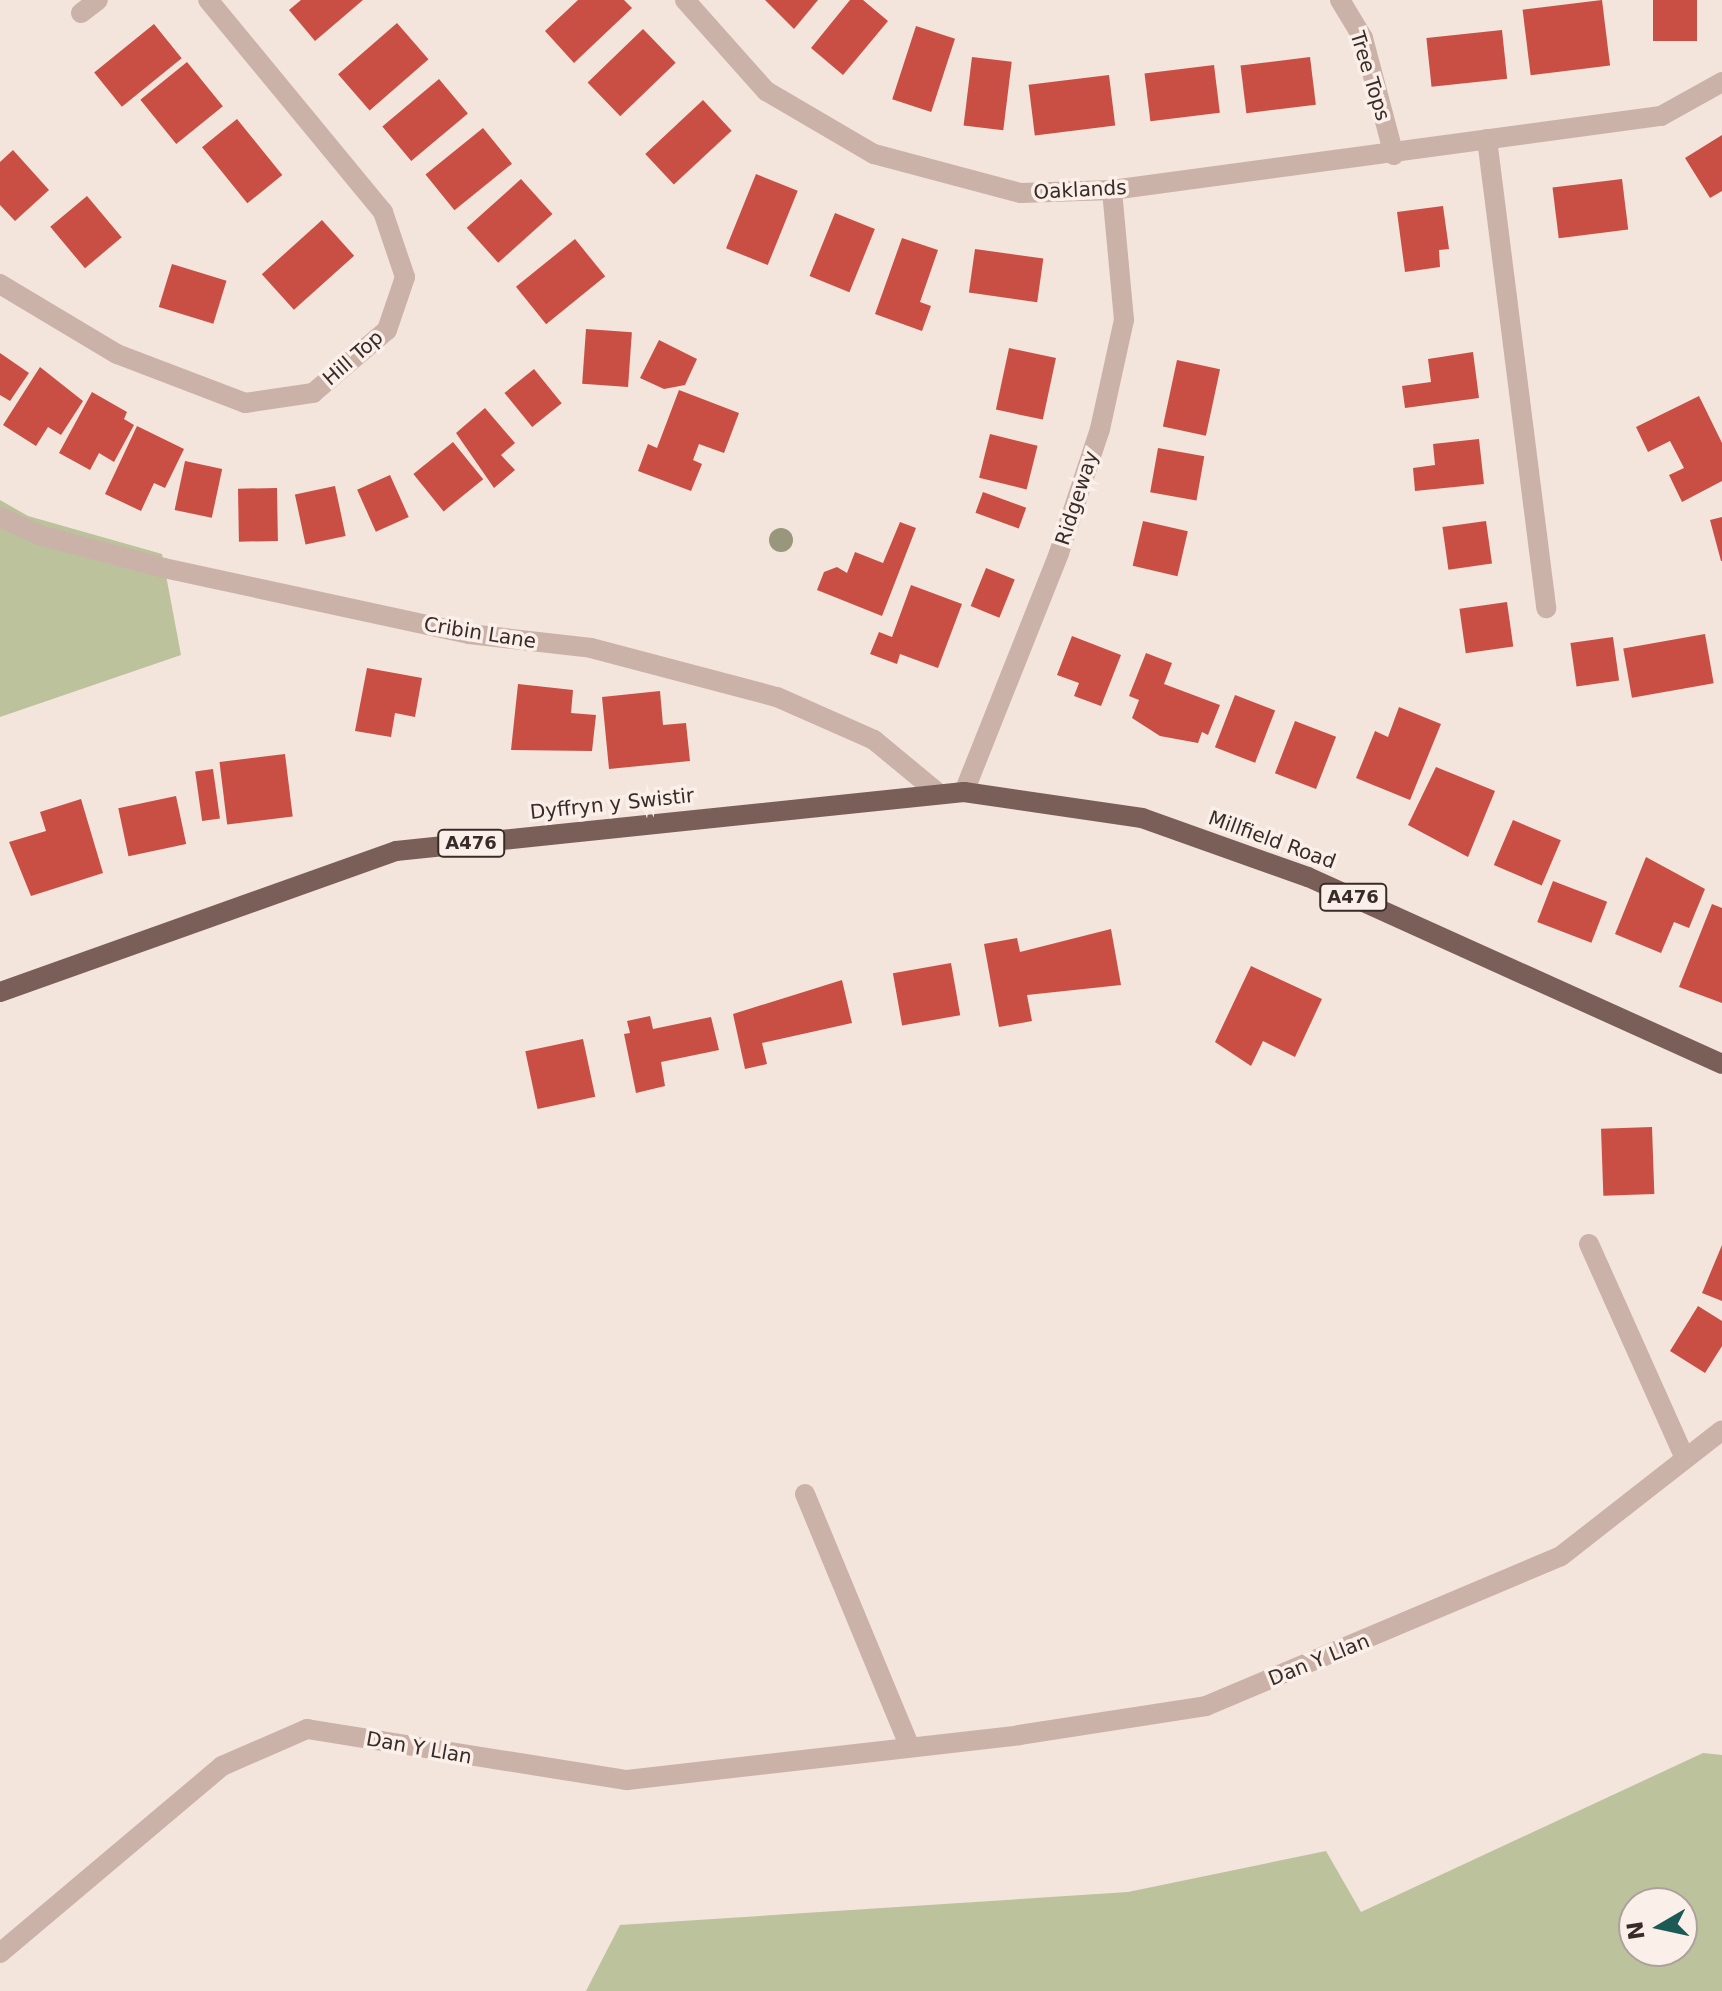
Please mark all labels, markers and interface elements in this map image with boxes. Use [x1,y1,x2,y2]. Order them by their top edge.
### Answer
street label: Tree Tops [1345,28,1395,124]
street label: Oaklands [1033,176,1127,204]
street label: Hill Top [318,325,388,391]
street label: Ridgeway [1051,448,1103,548]
street label: Cribin Lane [422,612,538,654]
street label: Dyffryn y Swistir [529,783,695,825]
street label: Millfield Road [1205,806,1339,874]
road number: A476 [437,829,505,857]
road number: A476 [1319,883,1387,911]
street label: Dan Y Llan [1265,1629,1373,1691]
street label: Dan Y Llan [364,1727,474,1769]
north arrow [1618,1887,1698,1967]
text: N [1622,1919,1650,1942]

